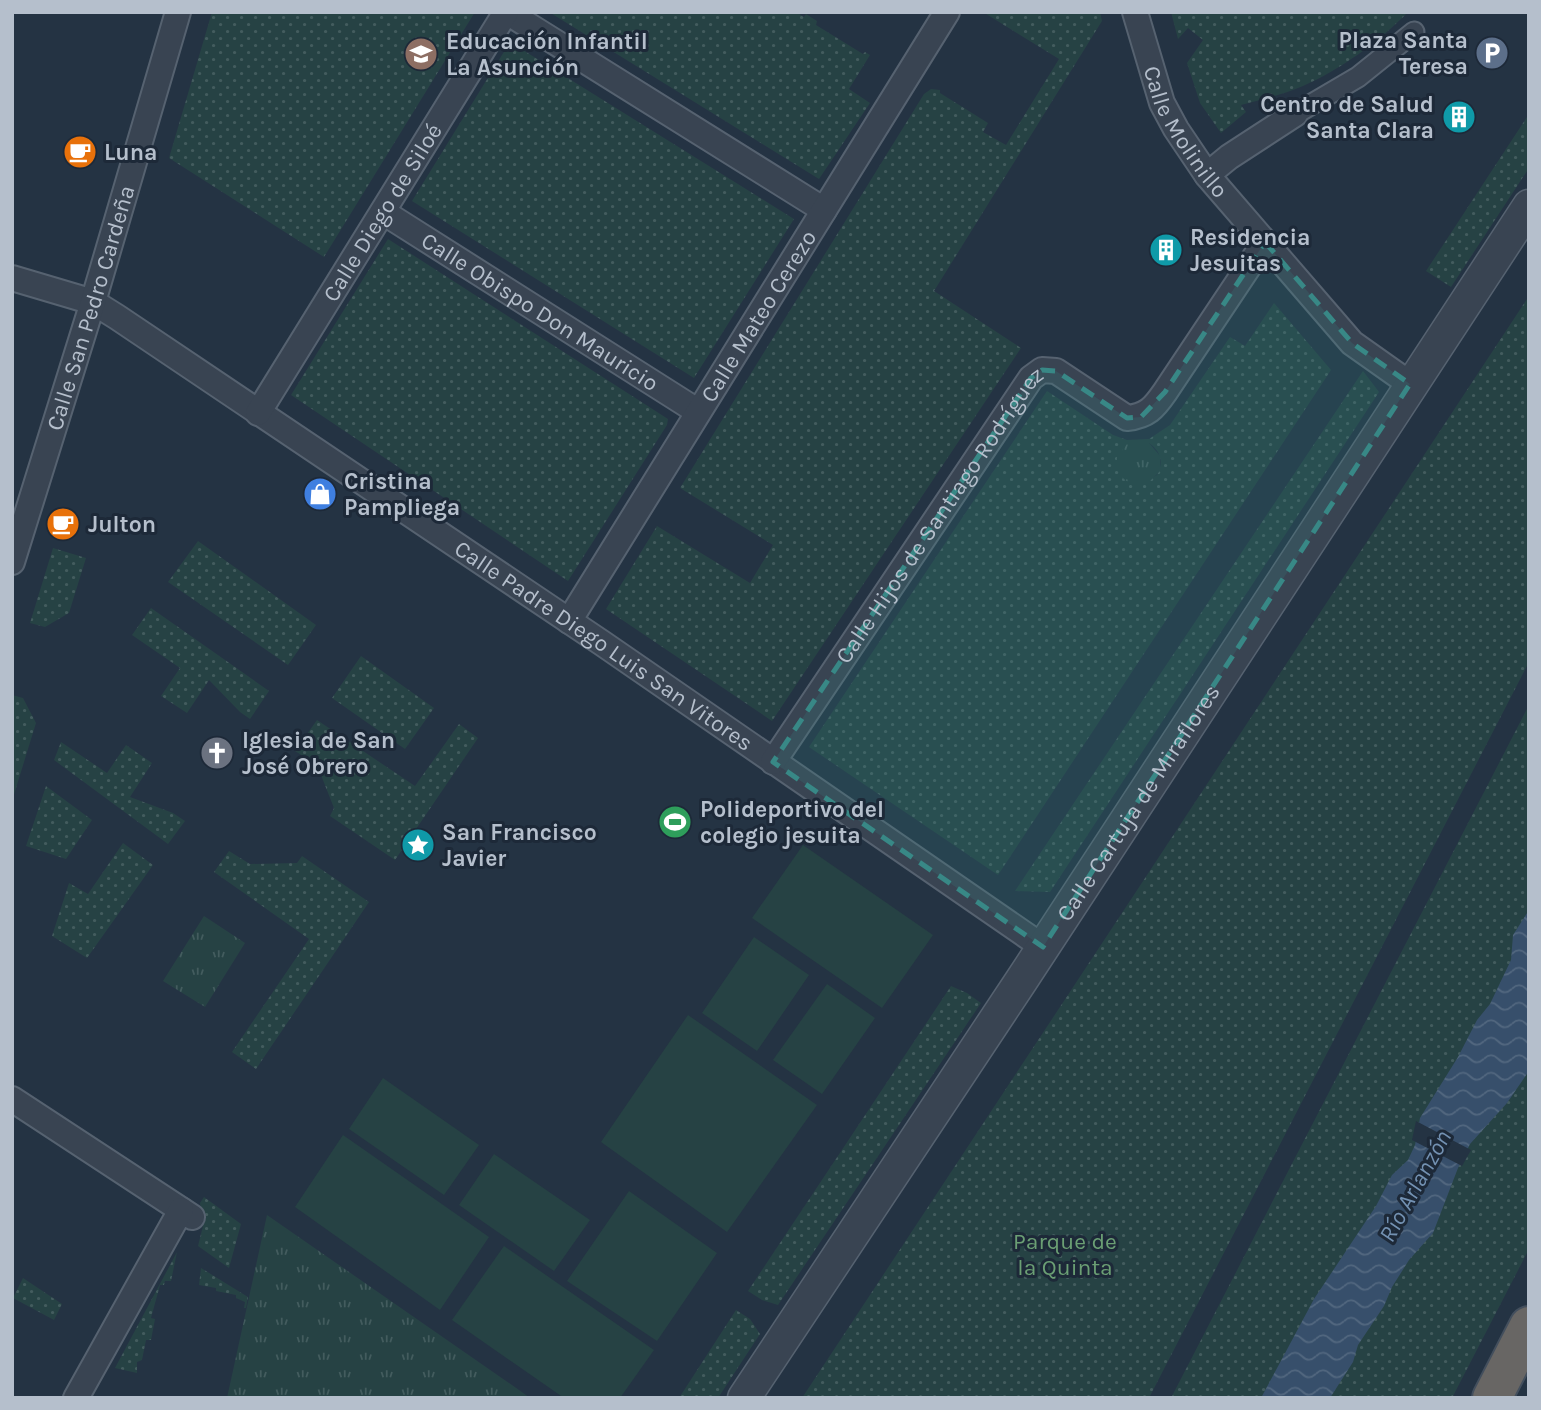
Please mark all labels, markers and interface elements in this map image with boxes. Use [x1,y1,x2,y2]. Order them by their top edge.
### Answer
place label: Plaza Santa Teresa [1339,27,1468,80]
place label: Educación Infantil La Asunción [446,28,648,81]
parking icon: Plaza Santa Teresa [1473,34,1511,72]
school or university icon: Educación Infantil La Asunción [402,35,440,73]
street label: Calle Molinillo [1138,63,1233,203]
place label: Centro de Salud Santa Clara [1260,91,1434,144]
building icon: Centro de Salud Santa Clara [1440,98,1478,136]
street label: Calle Diego de Siloé [317,119,448,307]
cafe icon: Luna [61,133,99,171]
place label: Luna [104,139,158,166]
street label: Calle San Pedro Cardeña [41,182,140,434]
place label: Residencia Jesuitas [1190,224,1310,277]
street label: Calle Mateo Cerezo [695,225,822,407]
street label: Calle Obispo Don Mauricio [416,227,663,397]
building icon: Residencia Jesuitas [1147,231,1185,269]
street label: Calle Hijos de Santiago Rodríguez [830,361,1049,669]
place label: Cristina Pampliega [344,468,460,521]
shop icon: Cristina Pampliega [301,475,339,513]
cafe icon: Julton [44,505,82,543]
place label: Julton [88,511,156,538]
street label: Calle Padre Diego Luis San Vitores [449,535,758,757]
street label: Calle Cartuja de Miraflores [1051,679,1226,926]
place label: Iglesia de San José Obrero [242,727,395,780]
church icon: Iglesia de San José Obrero [198,734,236,772]
place label: Polideportivo del colegio jesuita [700,796,884,849]
sports icon: Polideportivo del colegio jesuita [656,803,694,841]
place label: San Francisco Javier [442,819,597,872]
place icon: San Francisco Javier [399,826,437,864]
water label: Río Arlanzón [1373,1125,1457,1247]
park label: Parque de la Quinta [1013,1228,1117,1281]

